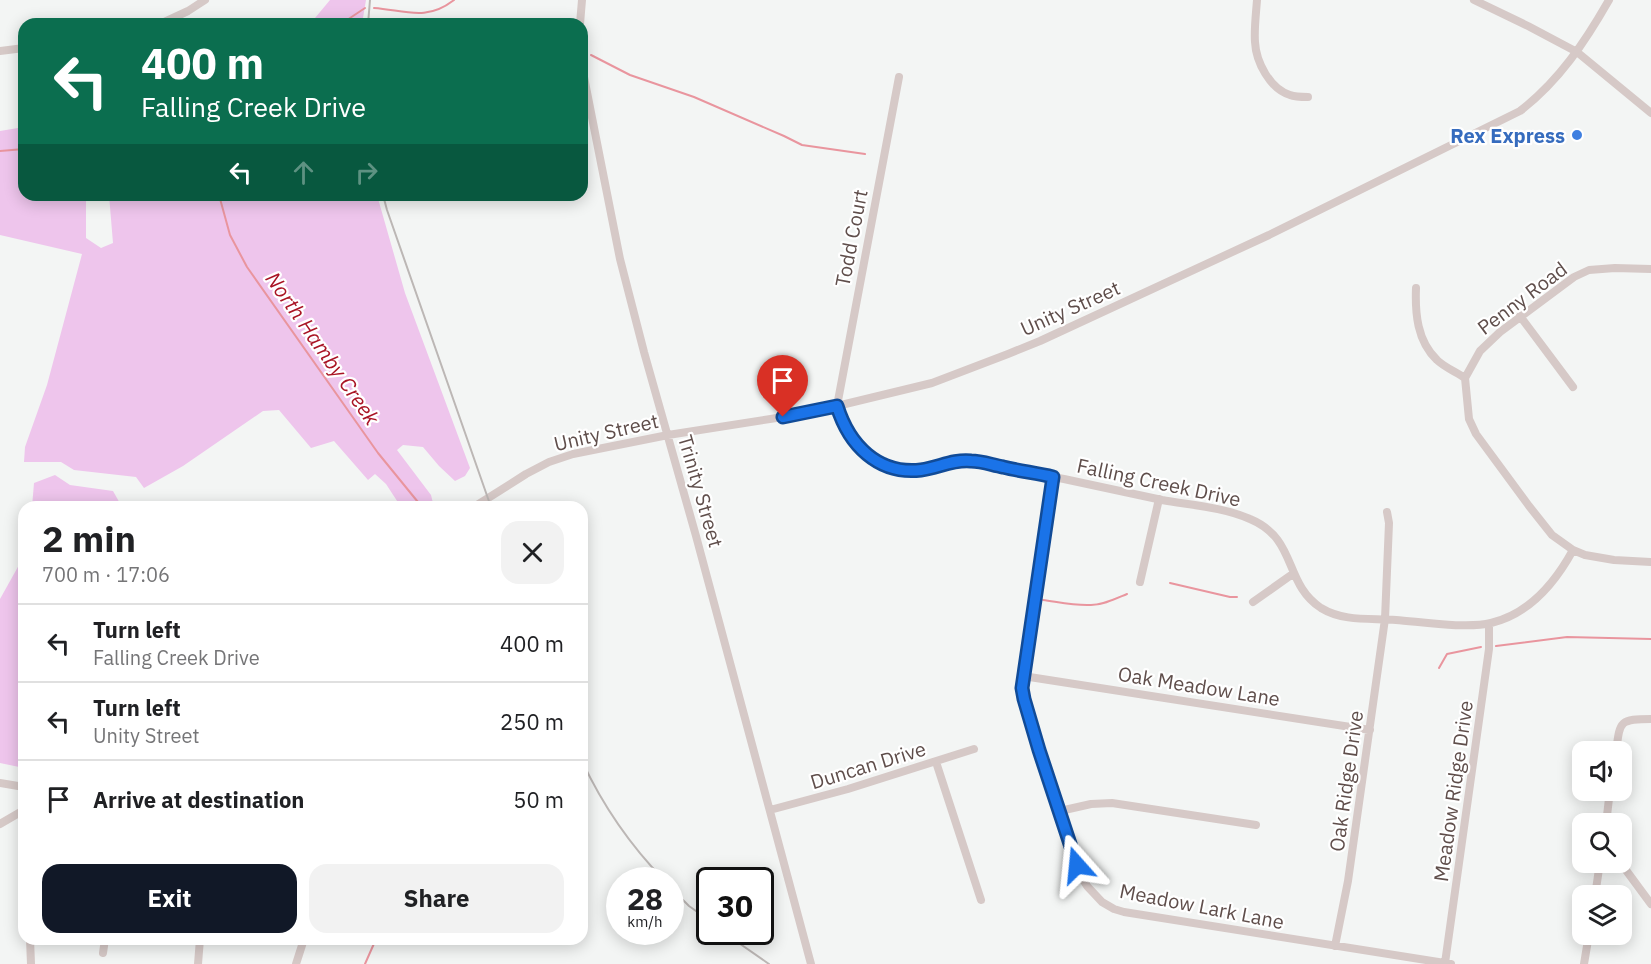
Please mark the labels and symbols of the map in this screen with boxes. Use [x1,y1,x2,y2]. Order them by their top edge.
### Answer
place label: Rex Express [1450,122,1565,149]
marker: Rex Express [1570,128,1584,142]
street label: Todd Court [828,187,874,289]
street label: Penny Road [1472,255,1572,341]
water label: North Hamby Creek [260,266,387,431]
street label: Unity Street [1016,274,1124,342]
pin [757,355,808,417]
street label: Unity Street [551,407,661,457]
street label: Trinity Street [672,432,730,550]
street label: Falling Creek Drive [1075,451,1243,513]
street label: Oak Meadow Lane [1116,660,1282,712]
street label: Meadow Ridge Drive [1427,699,1479,883]
street label: Oak Ridge Drive [1323,709,1369,853]
street label: Duncan Drive [807,735,929,795]
position arrow [1045,833,1109,897]
speed limit sign: 30 [696,867,774,945]
street label: Meadow Lark Lane [1117,877,1287,935]

